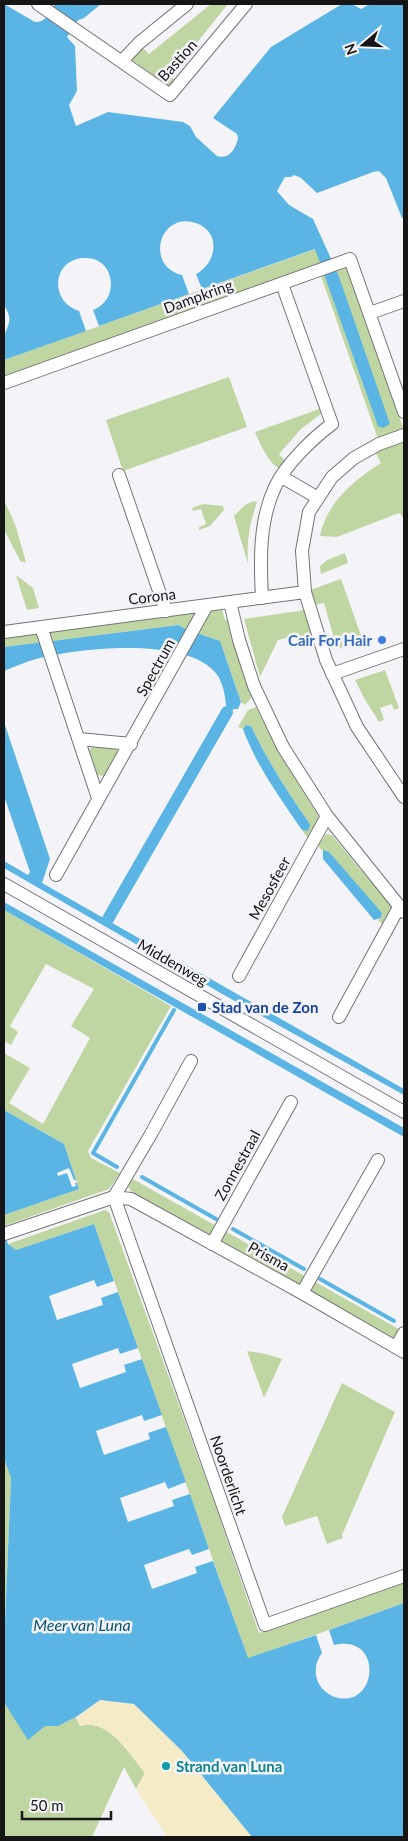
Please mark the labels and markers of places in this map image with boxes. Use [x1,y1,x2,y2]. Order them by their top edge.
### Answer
place label: Cair For Hair [288,631,372,649]
marker: Cair For Hair [376,634,388,646]
place label: Stad van de Zon [212,998,318,1016]
marker: Stad van de Zon [196,1001,208,1013]
place label: Strand van Luna [176,1757,282,1775]
marker: Strand van Luna [160,1760,172,1772]

